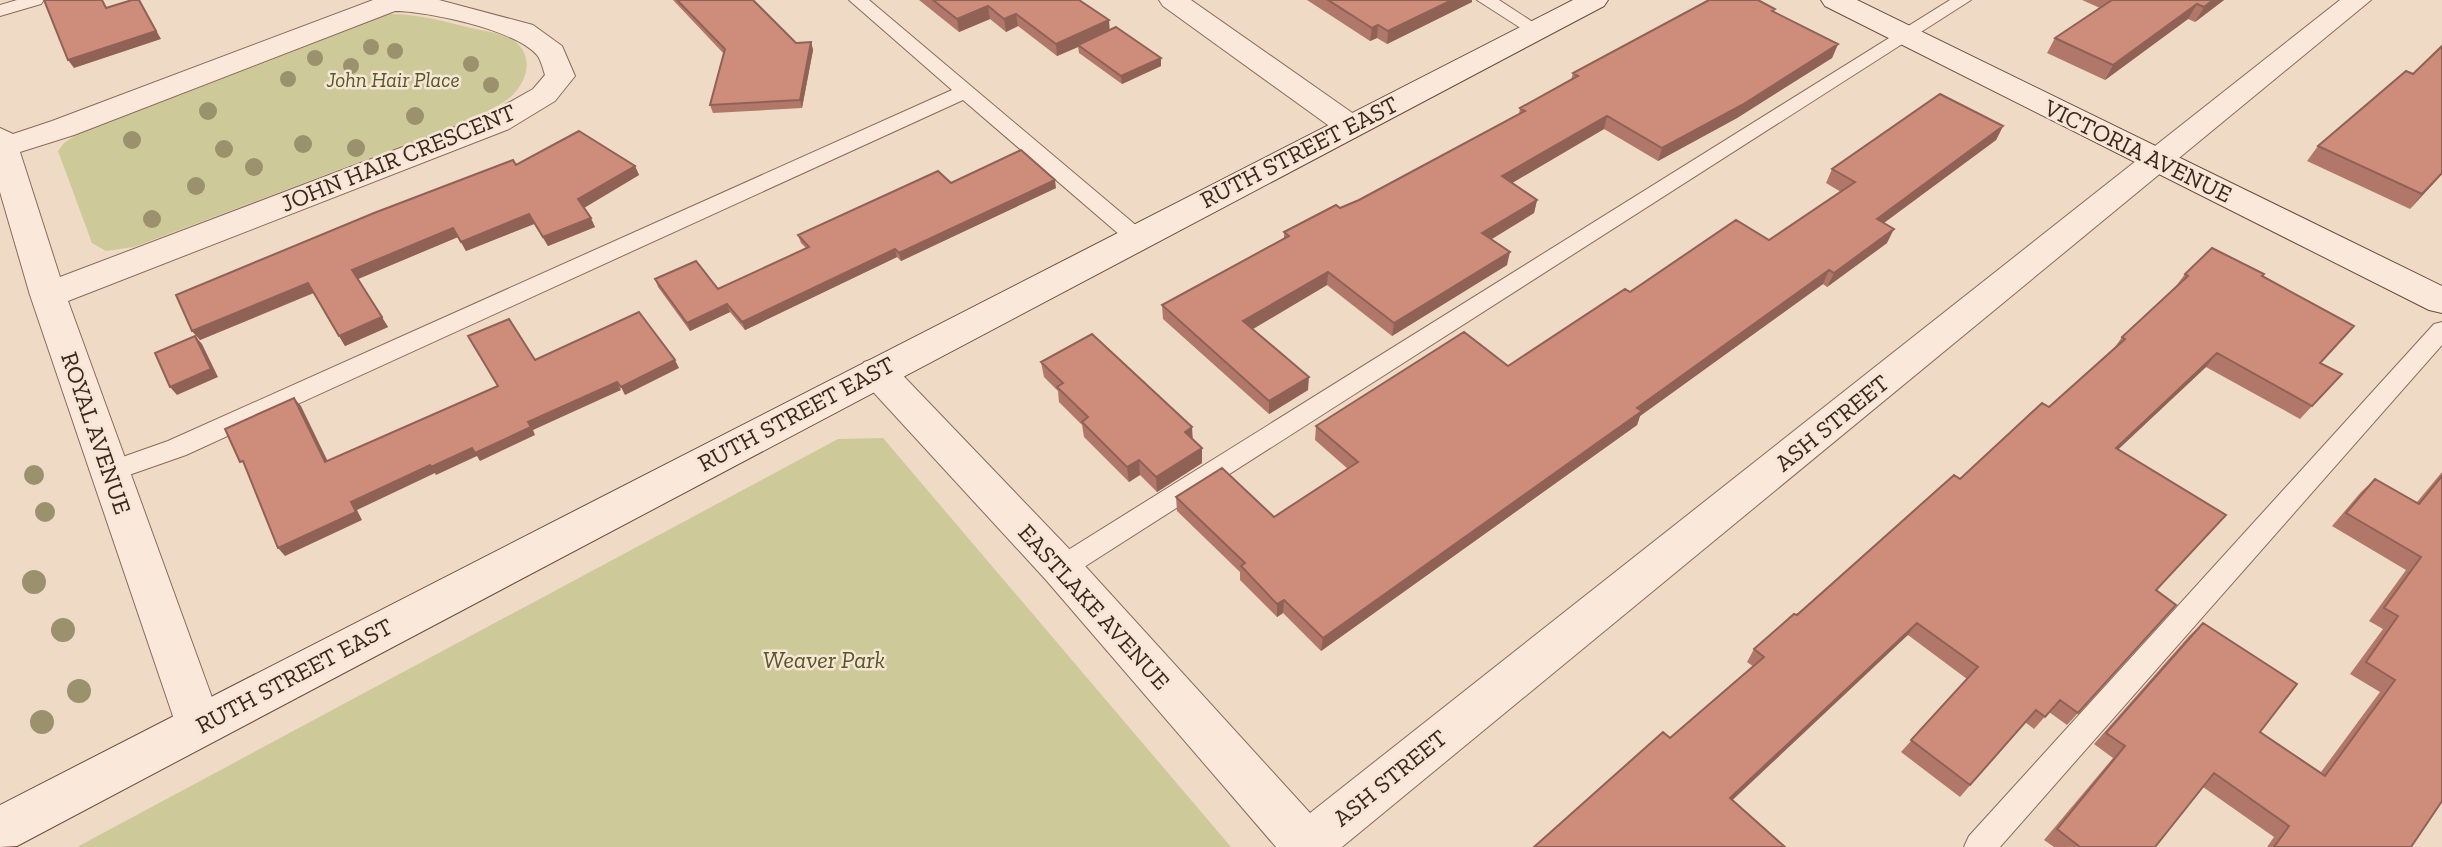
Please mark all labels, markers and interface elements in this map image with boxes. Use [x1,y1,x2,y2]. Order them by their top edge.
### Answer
park label: John Hair Place [325,67,460,92]
street label: RUTH STREET EAST [1195,89,1403,214]
street label: VICTORIA AVENUE [2039,92,2237,209]
street label: JOHN HAIR CRESCENT [276,97,519,218]
street label: ROYAL AVENUE [55,348,138,518]
street label: RUTH STREET EAST [693,350,899,478]
street label: ASH STREET [1769,368,1894,477]
street label: EASTLAKE AVENUE [1012,518,1176,695]
street label: RUTH STREET EAST [191,612,397,740]
park label: Weaver Park [763,645,886,674]
street label: ASH STREET [1327,723,1452,832]

